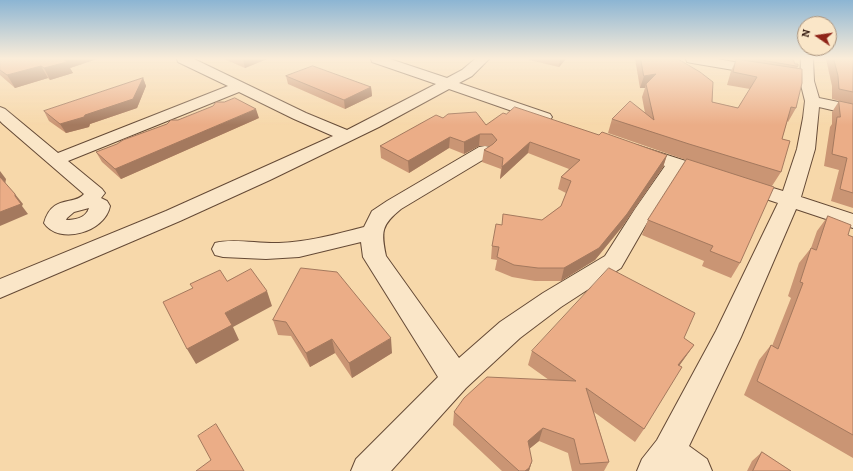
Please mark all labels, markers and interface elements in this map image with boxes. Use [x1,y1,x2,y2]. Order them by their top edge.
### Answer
north arrow [797,16,837,56]
text: N [798,28,814,39]

